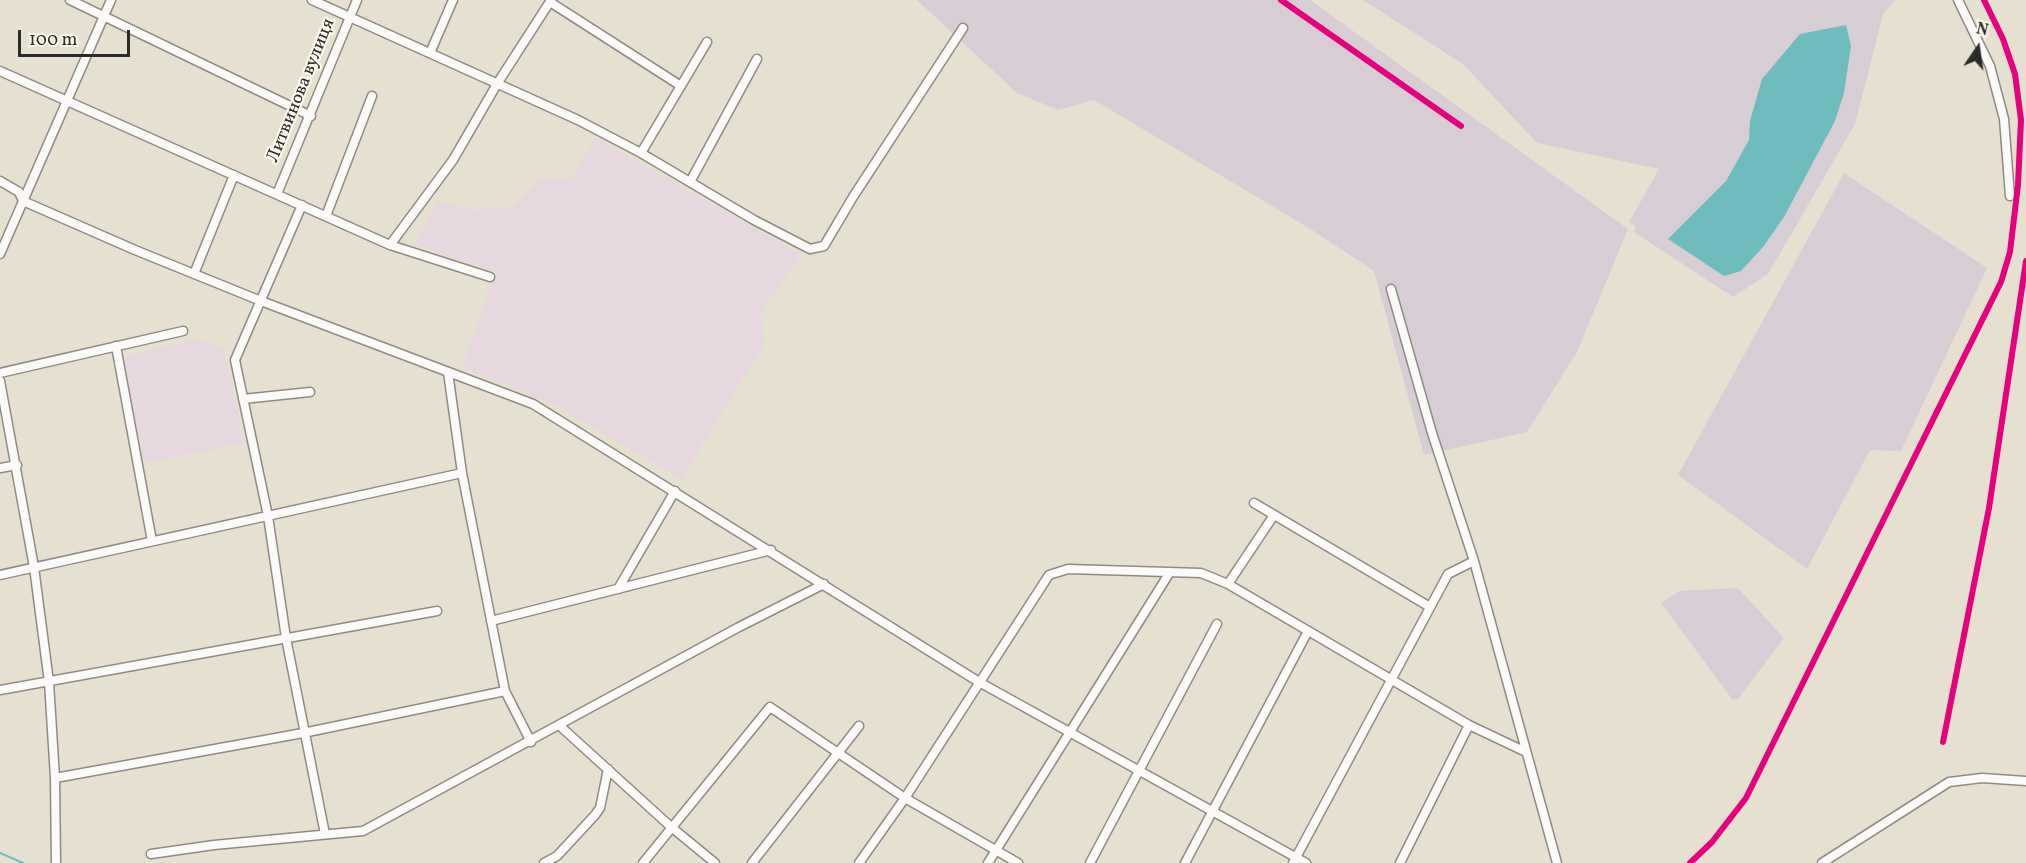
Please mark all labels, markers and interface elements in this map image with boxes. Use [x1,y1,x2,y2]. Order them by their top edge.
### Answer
street label: Литвинова вулиця [263,16,341,166]
scale bar [21,18,134,56]
north arrow [1948,18,2008,78]
text: N [1974,18,1990,42]
text: 100 m [29,28,78,53]

